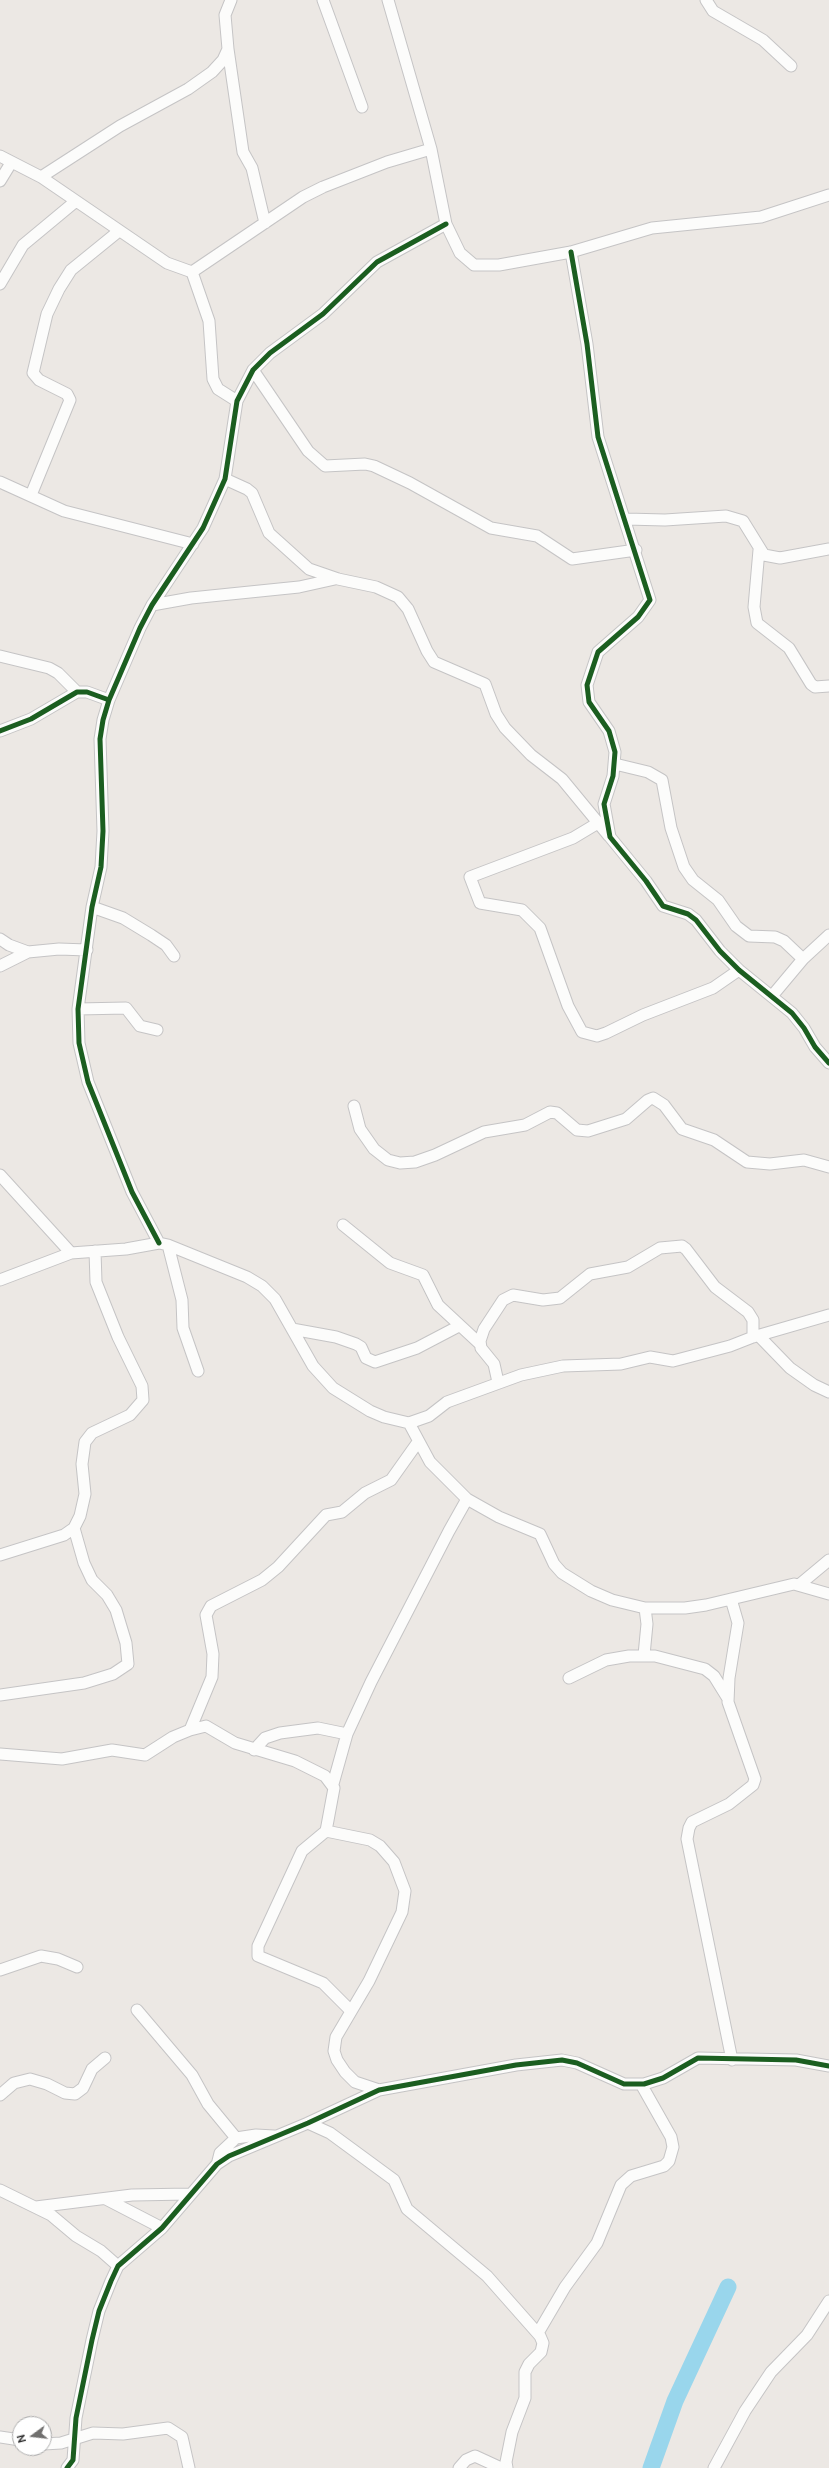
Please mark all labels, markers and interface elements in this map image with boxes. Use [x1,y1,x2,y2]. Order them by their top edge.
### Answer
north arrow [12,2416,52,2456]
text: N [15,2433,28,2444]

